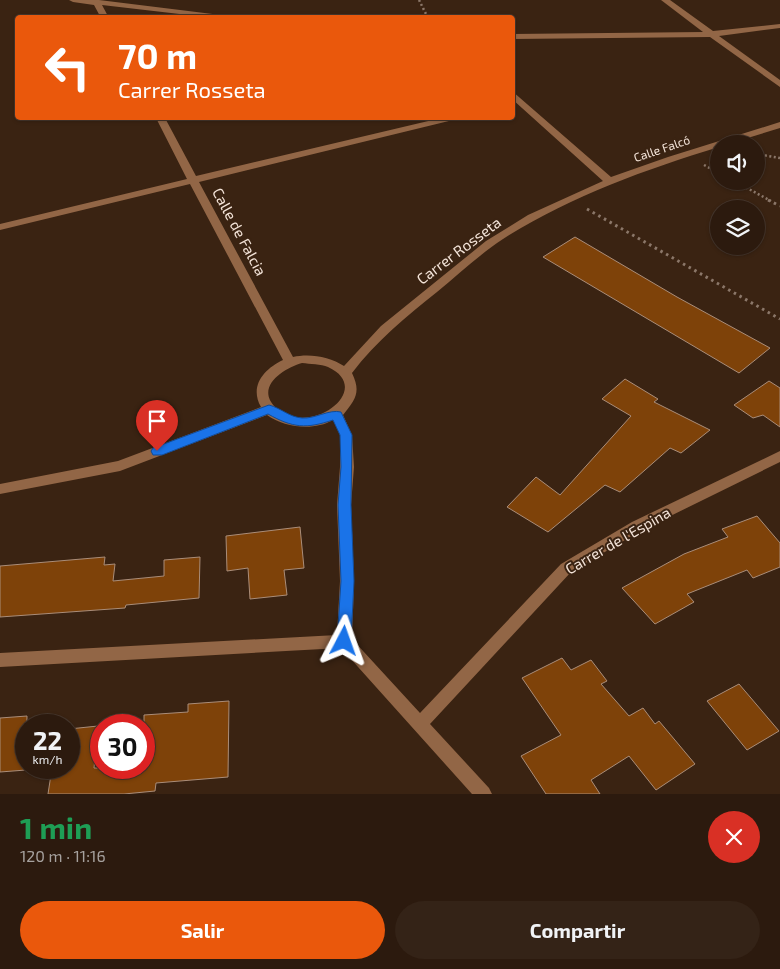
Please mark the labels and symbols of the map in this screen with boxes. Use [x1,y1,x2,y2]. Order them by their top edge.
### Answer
street label: Calle Falcó [632,132,692,164]
street label: Calle de Falcia [209,185,271,278]
street label: Carrer Rosseta [413,213,504,288]
pin [136,400,178,451]
street label: Carrer de l'Espina [562,503,673,578]
position arrow [317,614,369,666]
speed limit sign: 30 [90,714,155,779]

